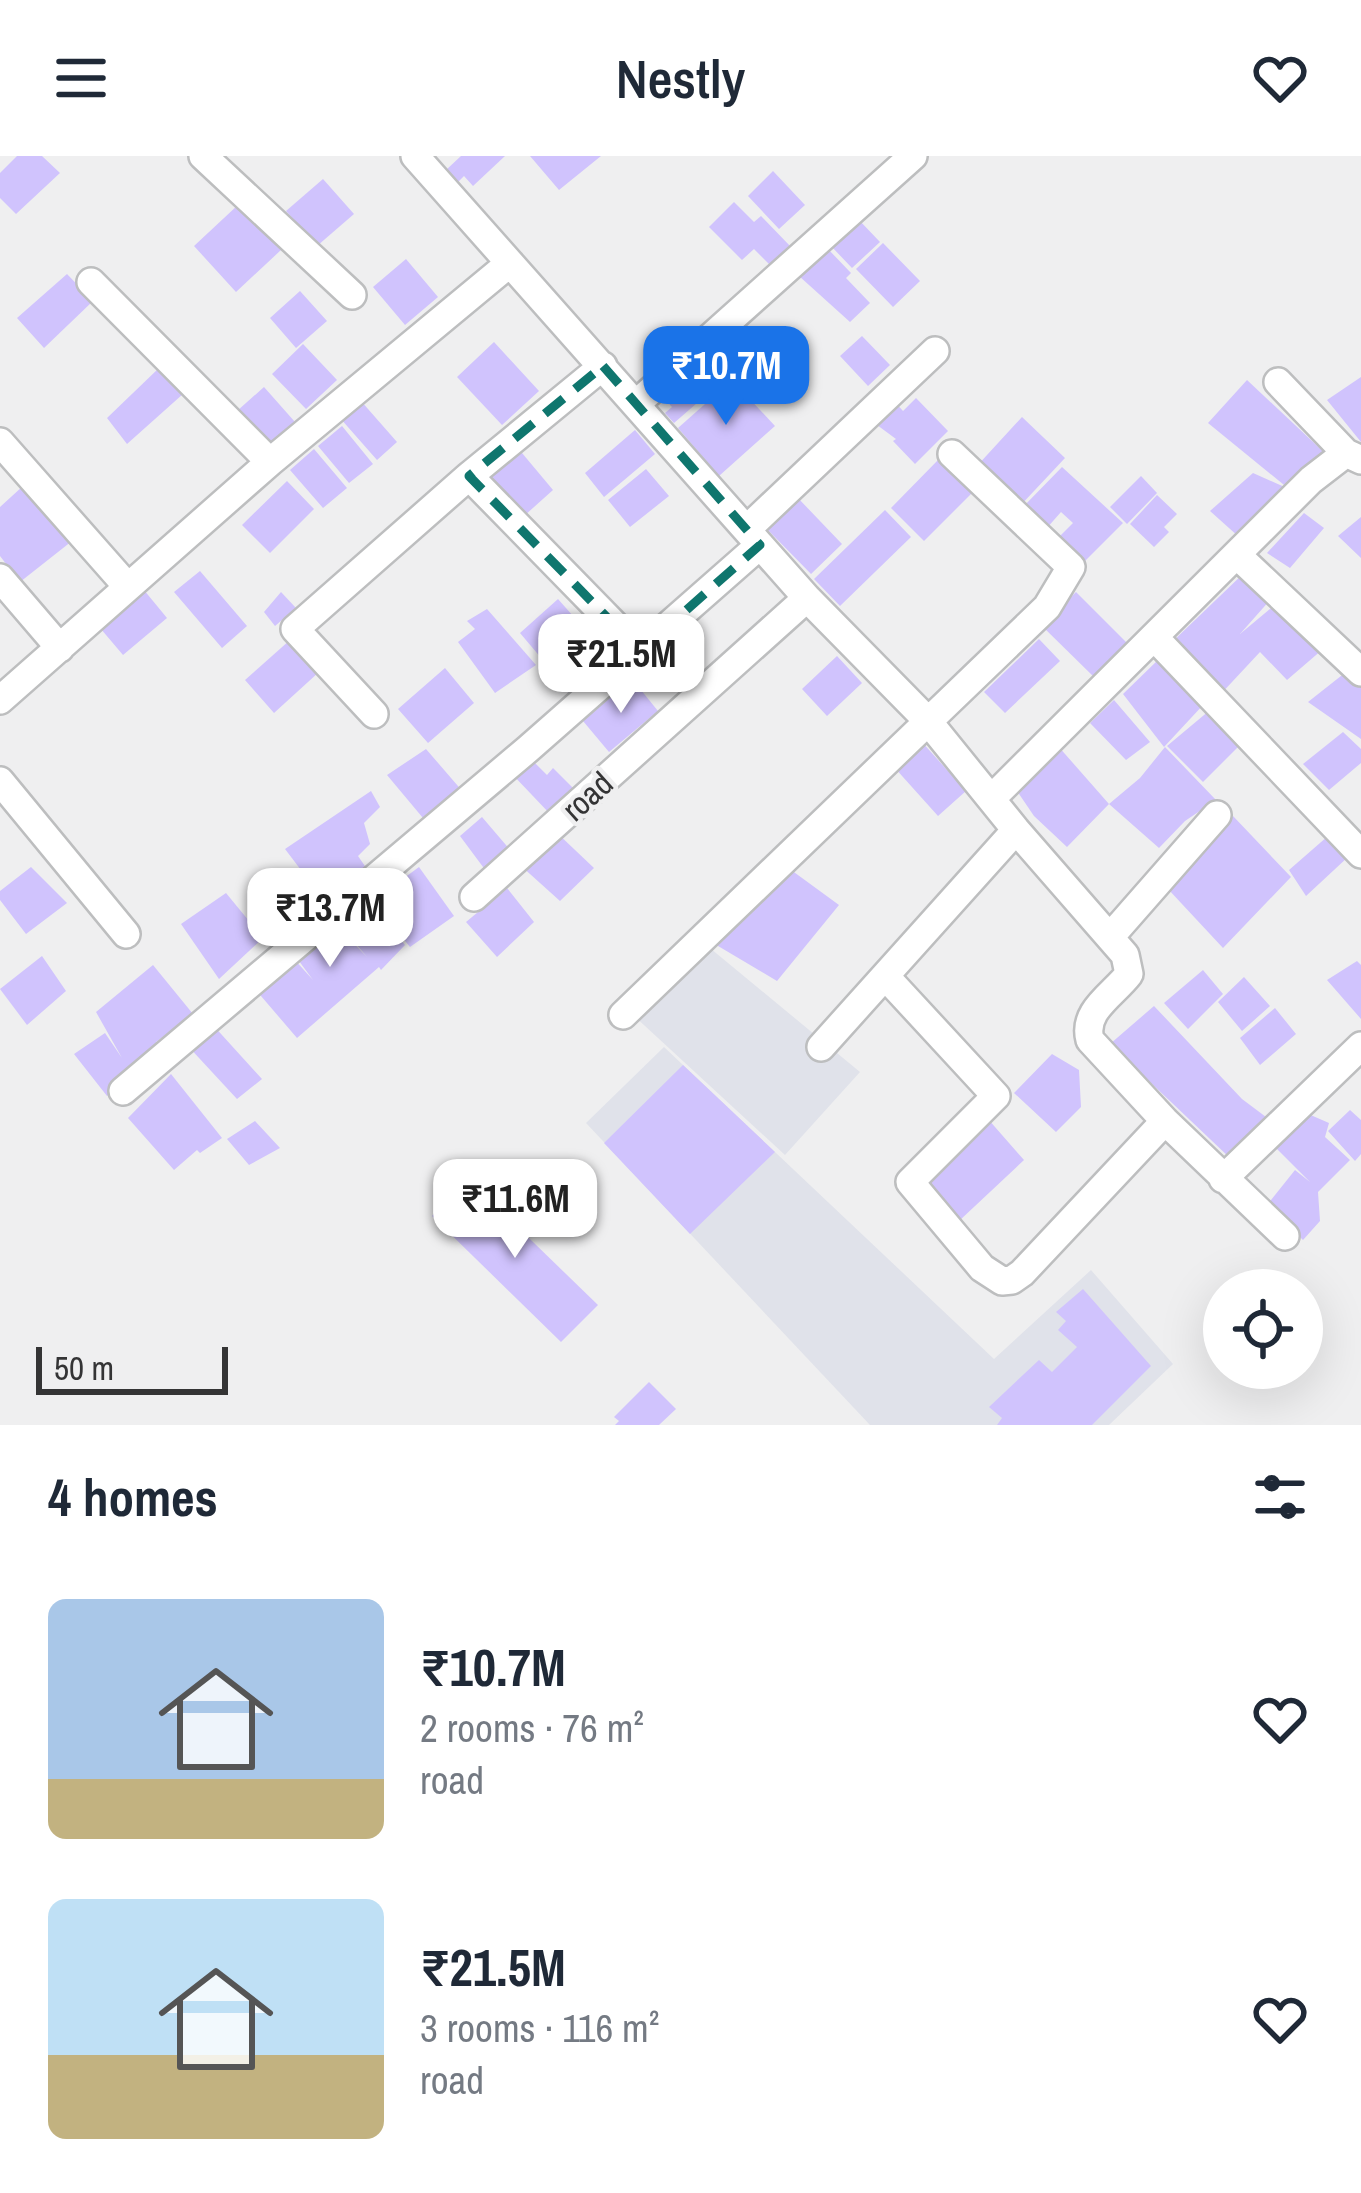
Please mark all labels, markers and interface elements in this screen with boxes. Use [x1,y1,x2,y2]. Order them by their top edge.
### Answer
text: Nestly [616,42,745,115]
icon: menu [48,45,114,111]
icon: heart [1247,45,1313,111]
pin: ₹10.7M [628,326,824,428]
text: ₹10.7M [670,339,782,391]
pin: ₹21.5M [523,614,719,716]
text: ₹21.5M [565,627,677,679]
street label: road [552,762,622,830]
pin: ₹13.7M [232,868,428,970]
text: ₹13.7M [274,881,386,933]
pin: ₹11.6M [417,1159,613,1261]
text: ₹11.6M [460,1172,570,1224]
map controls [1203,1269,1323,1389]
button: locate [1203,1269,1323,1389]
scale bar [36,1341,228,1394]
text: 50 m [54,1346,114,1390]
text: 4 homes [48,1463,218,1532]
icon: filters [1247,1464,1313,1530]
text: ₹10.7M [420,1633,566,1702]
icon: home [144,1647,288,1791]
icon: heart [1247,1686,1313,1752]
text: 2 rooms · 76 m² [420,1702,644,1754]
text: road [420,1754,484,1806]
text: ₹21.5M [420,1933,566,2002]
icon: home [144,1947,288,2091]
icon: heart [1247,1986,1313,2052]
text: 3 rooms · 116 m² [420,2002,659,2054]
text: road [420,2054,484,2106]

